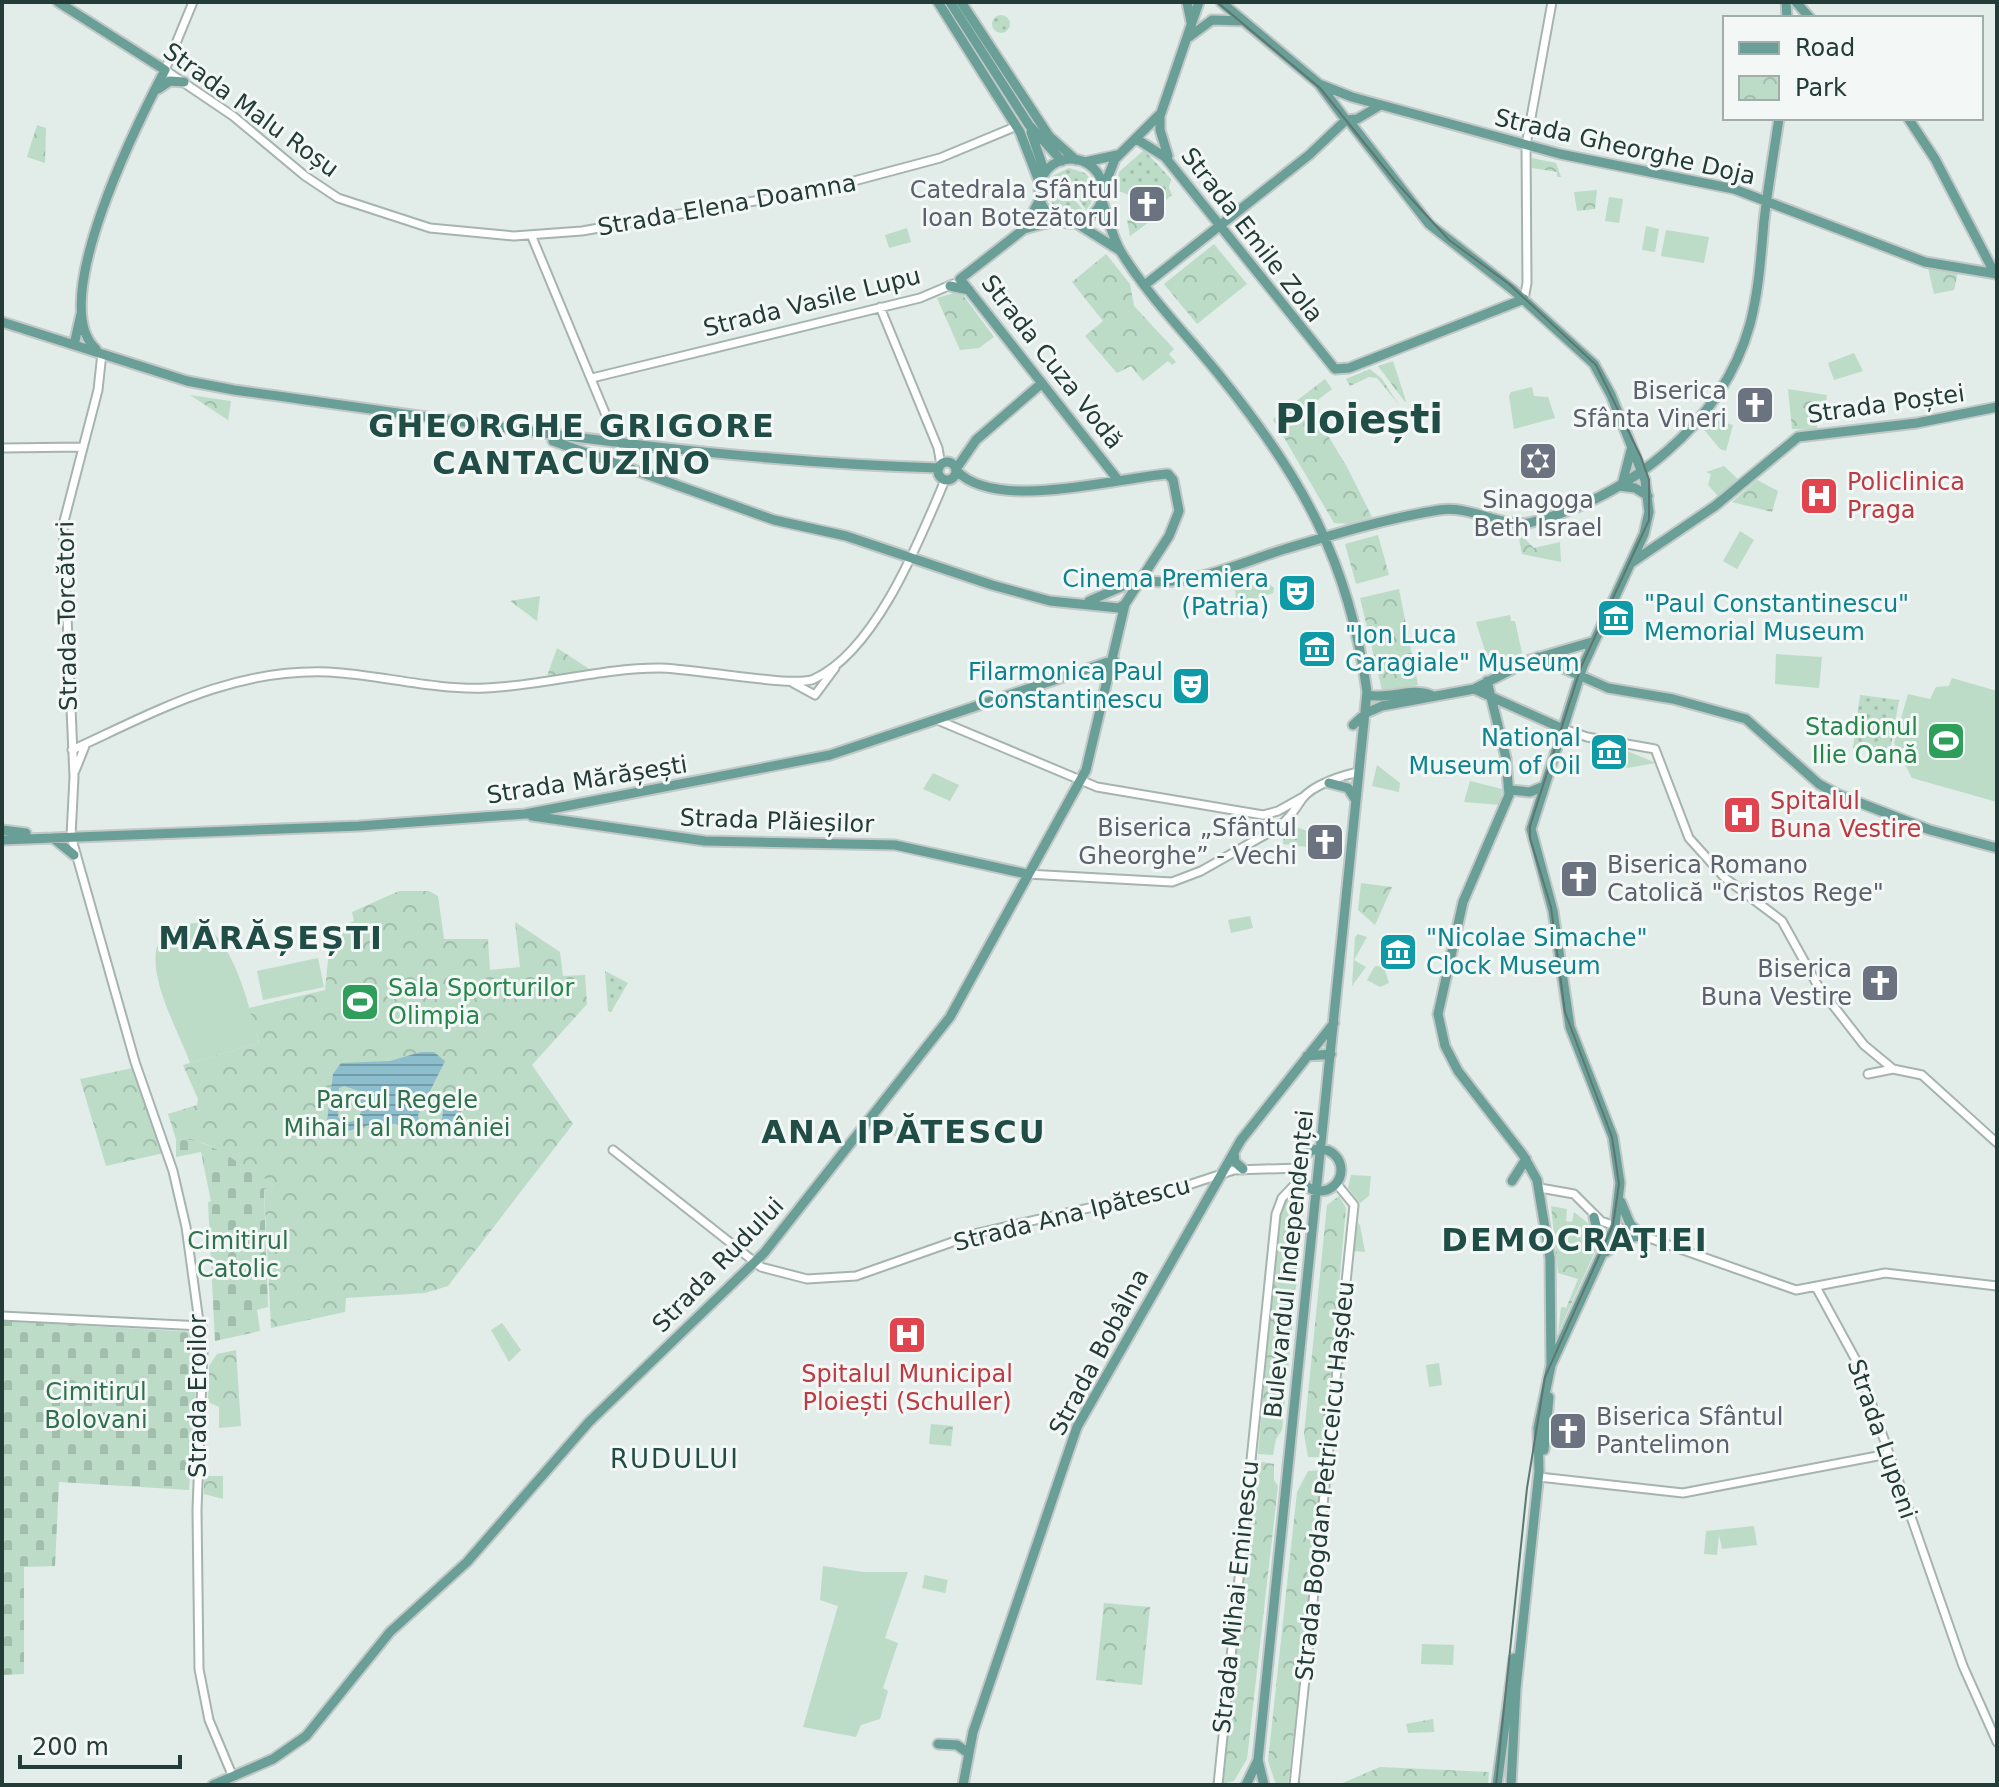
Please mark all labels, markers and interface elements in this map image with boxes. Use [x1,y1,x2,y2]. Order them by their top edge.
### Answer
legend [1723,16,1983,120]
text: Road [1795,34,1855,62]
street label: Strada Malu Roșu [158,37,344,183]
text: Park [1795,74,1847,102]
street label: Strada Gheorghe Doja [1492,103,1758,191]
street label: Strada Emile Zola [1175,142,1329,328]
street label: Strada Elena Doamna [596,168,858,242]
place label: Catedrala Sfântul Ioan Botezătorul [910,176,1119,232]
church icon: Catedrala Sfântul Ioan Botezătorul [1126,183,1168,225]
street label: Strada Vasile Lupu [700,261,924,343]
street label: Strada Cuza Vodă [975,270,1129,454]
place label: Biserica Sfânta Vineri [1573,377,1727,433]
street label: Strada Poștei [1806,379,1966,429]
church icon: Biserica Sfânta Vineri [1734,384,1776,426]
district label: Ploiești [1275,396,1443,443]
district label: GHEORGHE GRIGORE CANTACUZINO [368,407,776,482]
synagogue icon: Sinagoga Beth Israel [1517,440,1559,482]
place label: Policlinica Praga [1847,468,1965,524]
hospital icon: Policlinica Praga [1798,475,1840,517]
place label: Sinagoga Beth Israel [1473,486,1603,542]
street label: Strada Torcători [51,521,83,711]
place label: Cinema Premiera (Patria) [1062,565,1269,621]
theatre icon: Cinema Premiera (Patria) [1276,572,1318,614]
place label: "Paul Constantinescu" Memorial Museum [1644,590,1909,646]
museum icon: "Paul Constantinescu" Memorial Museum [1595,597,1637,639]
place label: "Ion Luca Caragiale" Museum [1345,621,1580,677]
museum icon: "Ion Luca Caragiale" Museum [1296,628,1338,670]
place label: Filarmonica Paul Constantinescu [968,658,1163,714]
theatre icon: Filarmonica Paul Constantinescu [1170,665,1212,707]
place label: Stadionul Ilie Oană [1805,713,1918,769]
sports icon: Stadionul Ilie Oană [1925,720,1967,762]
place label: National Museum of Oil [1409,724,1581,780]
museum icon: National Museum of Oil [1588,731,1630,773]
street label: Strada Mărășești [485,750,689,810]
place label: Spitalul Buna Vestire [1770,787,1921,843]
hospital icon: Spitalul Buna Vestire [1721,794,1763,836]
street label: Strada Plăieșilor [679,804,875,838]
place label: Biserica „Sfântul Gheorghe” - Vechi [1078,814,1297,870]
church icon: Biserica „Sfântul Gheorghe” - Vechi [1304,821,1346,863]
place label: Biserica Romano Catolică "Cristos Rege" [1607,851,1884,907]
church icon: Biserica Romano Catolică "Cristos Rege" [1558,858,1600,900]
district label: MĂRĂȘEȘTI [158,919,384,957]
place label: "Nicolae Simache" Clock Museum [1426,924,1648,980]
museum icon: "Nicolae Simache" Clock Museum [1377,931,1419,973]
place label: Biserica Buna Vestire [1701,955,1852,1011]
church icon: Biserica Buna Vestire [1859,962,1901,1004]
place label: Sala Sporturilor Olimpia [388,974,574,1030]
sports icon: Sala Sporturilor Olimpia [339,981,381,1023]
park label: Parcul Regele Mihai I al României [284,1086,510,1142]
street label: Bulevardul Independenței [1259,1109,1319,1419]
district label: ANA IPĂTESCU [761,1113,1047,1151]
street label: Strada Ana Ipătescu [951,1171,1193,1257]
street label: Strada Rudului [647,1192,789,1338]
district label: DEMOCRAŢIEI [1441,1221,1709,1259]
park label: Cimitirul Catolic [187,1227,289,1283]
street label: Strada Bobâlna [1043,1264,1155,1440]
street label: Strada Bogdan Petriceicu Hașdeu [1290,1280,1360,1682]
street label: Strada Eroilor [184,1314,212,1478]
hospital icon: Spitalul Municipal Ploiești (Schuller) [886,1314,928,1356]
street label: Strada Lupeni [1842,1356,1922,1522]
place label: Spitalul Municipal Ploiești (Schuller) [801,1360,1013,1416]
park label: Cimitirul Bolovani [44,1378,148,1434]
place label: Biserica Sfântul Pantelimon [1596,1403,1783,1459]
church icon: Biserica Sfântul Pantelimon [1547,1410,1589,1452]
district label: RUDULUI [610,1444,740,1474]
street label: Strada Mihai Eminescu [1208,1459,1264,1735]
scale bar [20,1719,180,1769]
text: 200 m [32,1733,109,1761]

